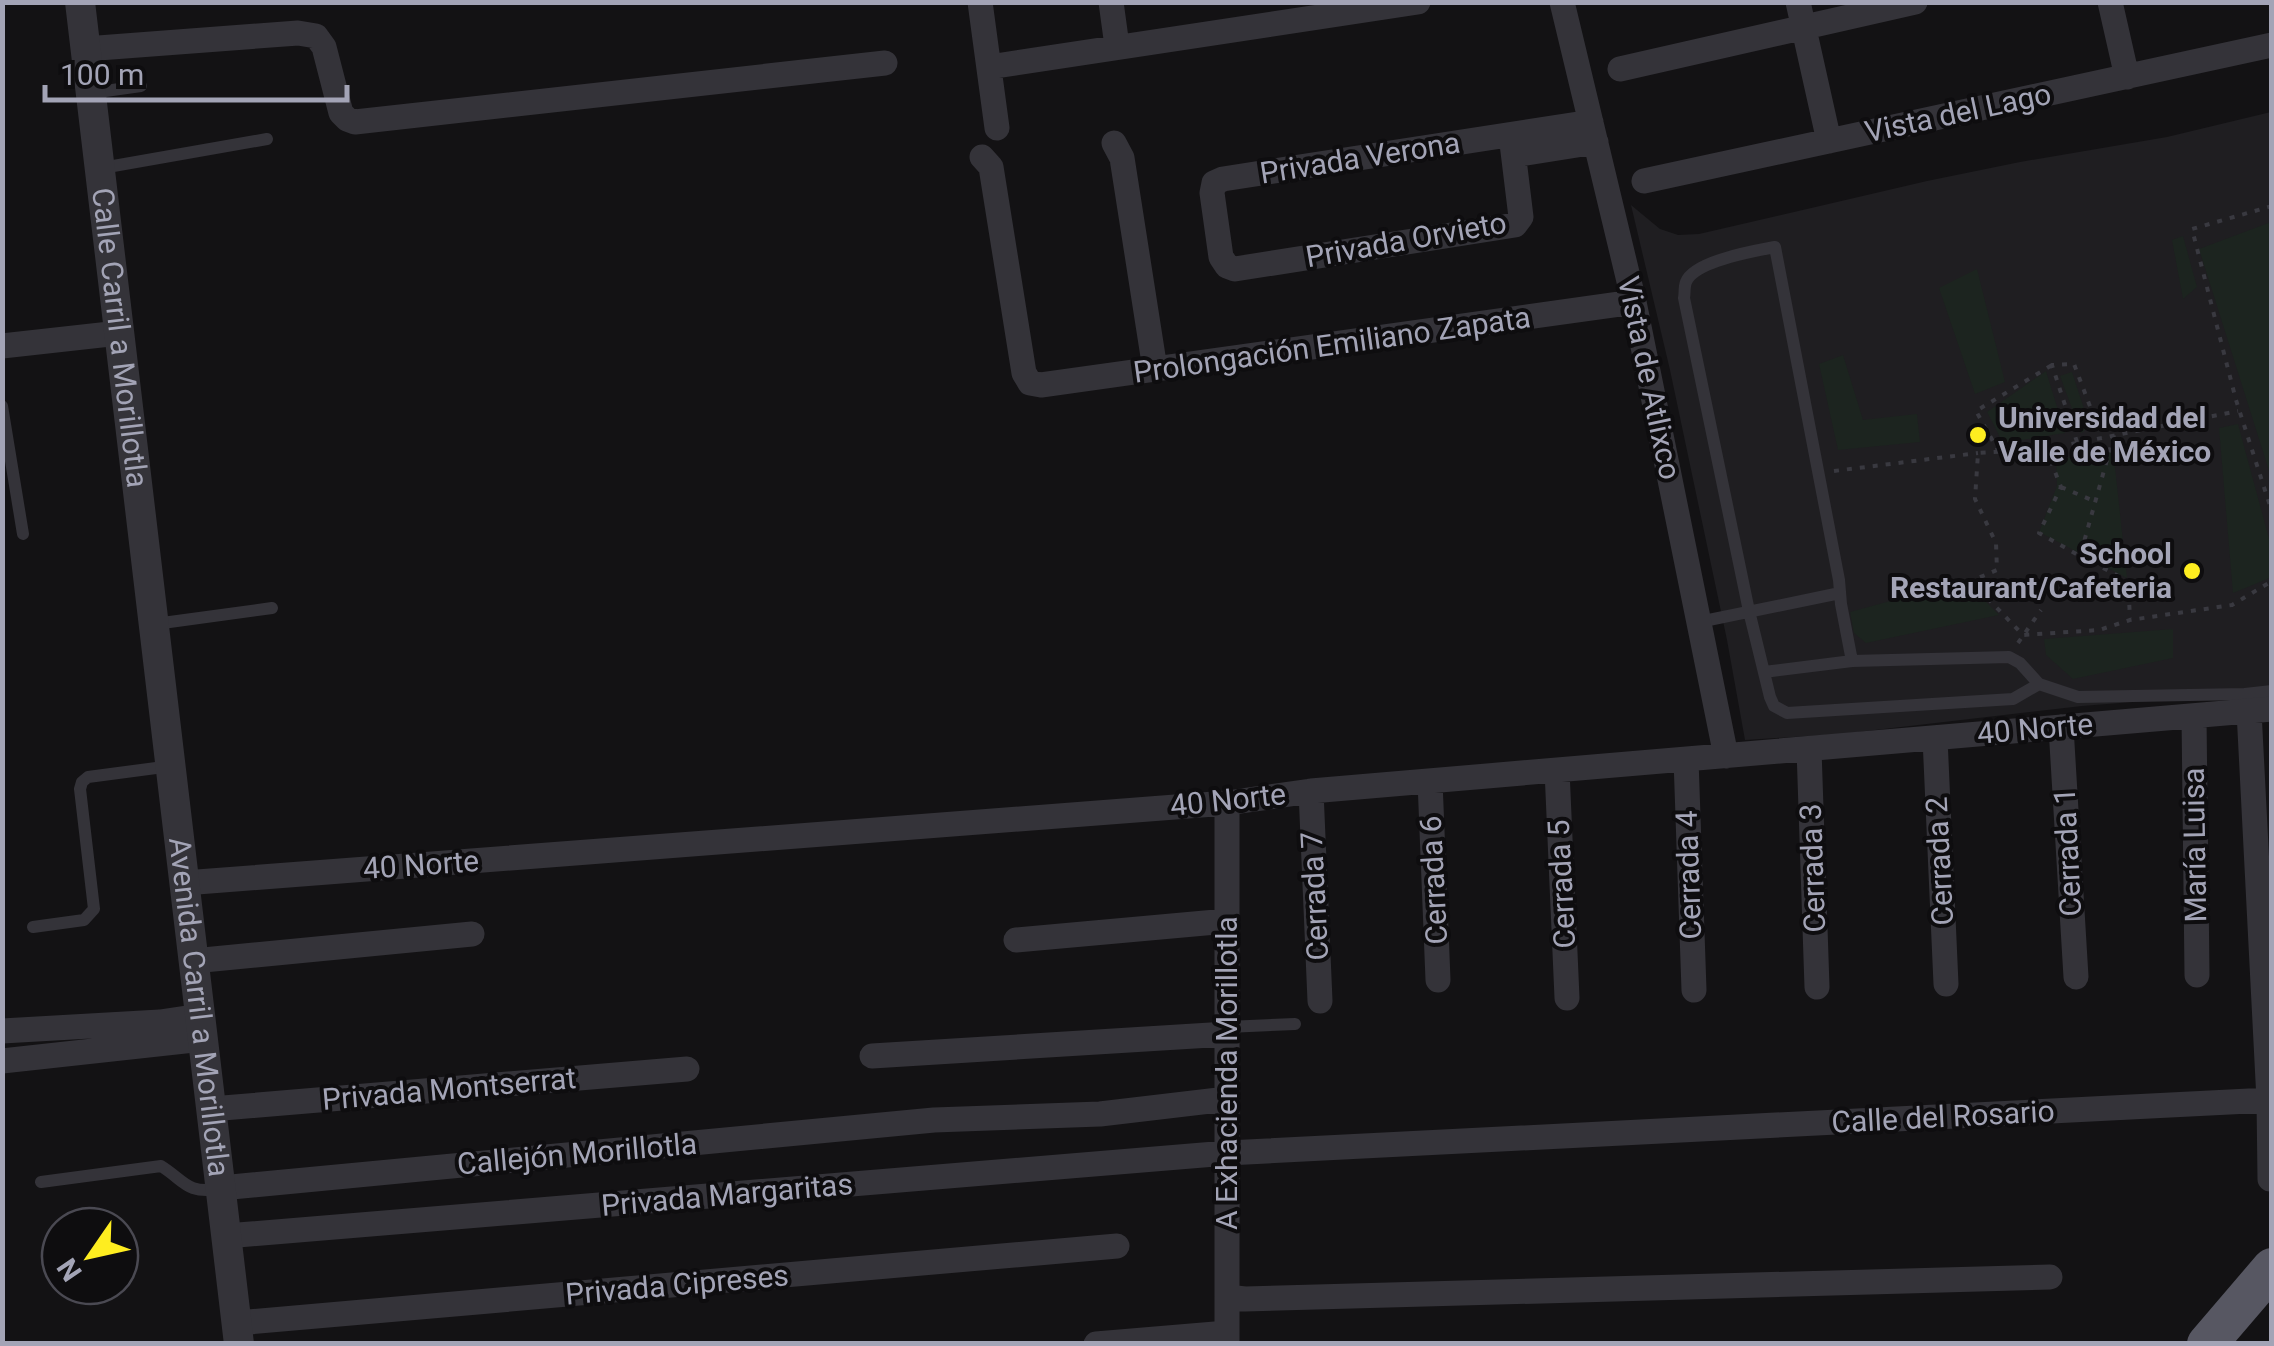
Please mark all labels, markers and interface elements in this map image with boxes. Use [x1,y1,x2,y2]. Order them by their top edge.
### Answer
scale bar [45,40,348,102]
text: 100 m [60,57,144,92]
street label: Vista del Lago [1862,76,2054,149]
street label: Privada Verona [1257,124,1462,191]
street label: Calle Carril a Morillotla [85,186,155,490]
street label: Privada Orvieto [1303,205,1509,274]
street label: Vista de Atlixco [1611,273,1688,483]
street label: Prolongación Emiliano Zapata [1131,299,1533,390]
place label: Universidad del Valle de México [1998,400,2211,469]
marker: Universidad del Valle de México [1967,424,1989,446]
place label: School Restaurant/Cafeteria [1890,536,2172,605]
marker: School Restaurant/Cafeteria [2181,560,2203,582]
street label: 40 Norte [1976,706,2094,751]
street label: María Luisa [2176,767,2213,923]
street label: 40 Norte [1168,776,1288,823]
street label: Cerrada 1 [2047,787,2088,917]
street label: Cerrada 2 [1919,796,1960,926]
street label: Cerrada 3 [1793,803,1832,933]
street label: Cerrada 4 [1669,810,1708,940]
street label: Cerrada 6 [1413,815,1454,945]
street label: Cerrada 5 [1541,819,1582,949]
street label: Cerrada 7 [1294,831,1335,961]
street label: Avenida Carril a Morillotla [162,835,237,1179]
street label: 40 Norte [362,843,480,886]
street label: A Exhacienda Morillotla [1209,916,1244,1230]
street label: Privada Montserrat [321,1060,577,1117]
street label: Calle del Rosario [1831,1093,2055,1140]
street label: Callejón Morillotla [456,1126,698,1181]
street label: Privada Margaritas [600,1166,854,1223]
north arrow [40,1206,140,1306]
text: N [50,1252,89,1287]
street label: Privada Cipreses [564,1257,790,1312]

